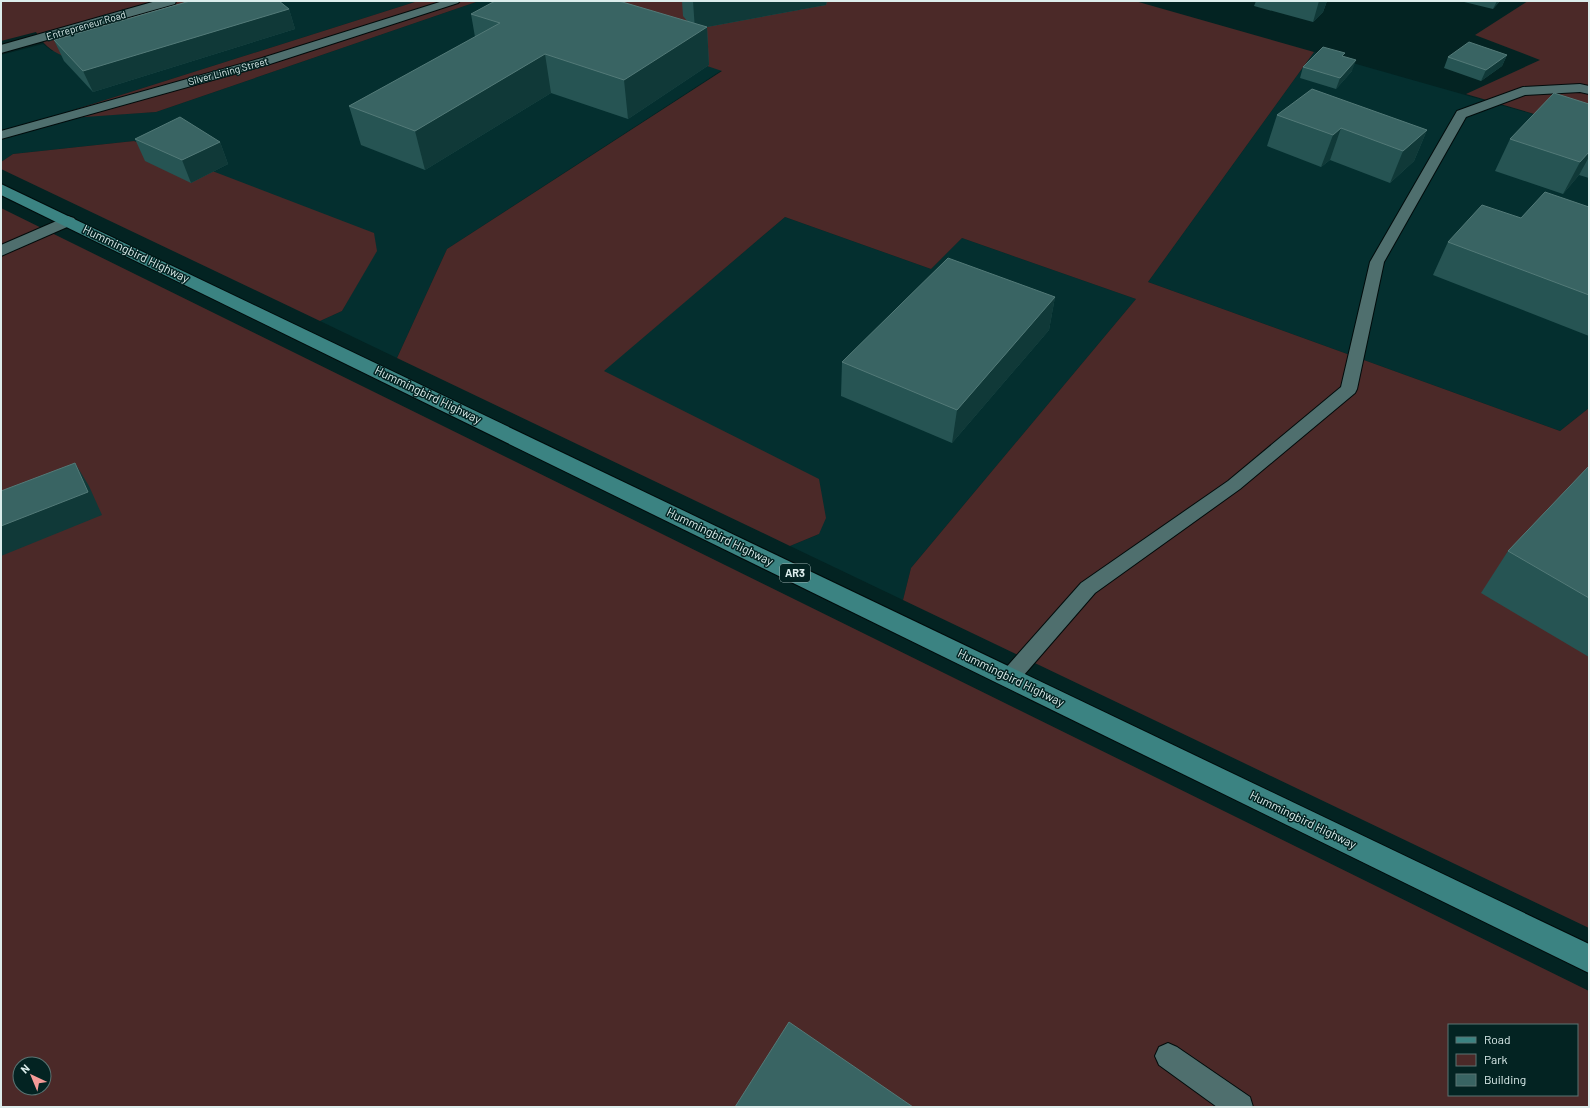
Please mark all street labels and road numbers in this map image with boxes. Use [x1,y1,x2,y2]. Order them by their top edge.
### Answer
street label: Entrepreneur Road [45,8,127,42]
street label: Silver Lining Street [187,54,270,87]
street label: Hummingbird Highway [81,221,192,285]
street label: Hummingbird Highway [373,362,484,426]
street label: Hummingbird Highway [665,504,776,568]
road number: AR3 [780,564,810,582]
street label: Hummingbird Highway [956,645,1067,709]
street label: Hummingbird Highway [1248,787,1359,851]

